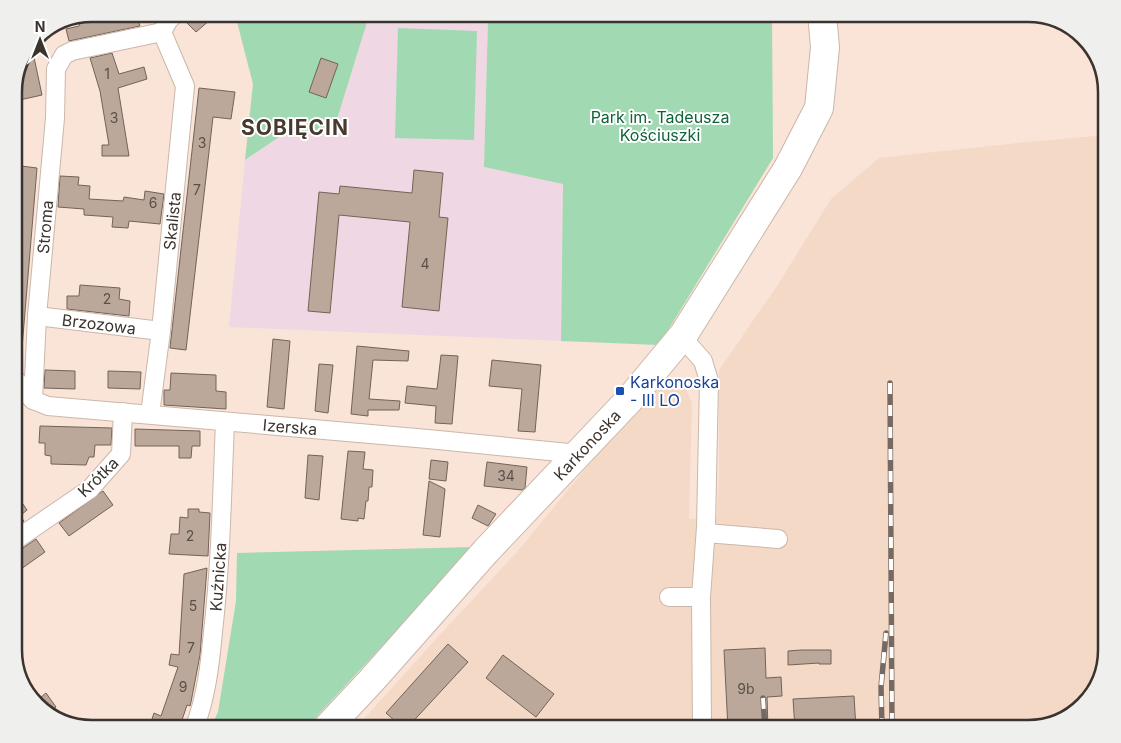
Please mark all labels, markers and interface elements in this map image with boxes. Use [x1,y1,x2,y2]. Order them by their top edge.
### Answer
north arrow [15,15,65,65]
text: N [35,18,45,35]
house number: 1 [104,65,110,82]
park label: Park im. Tadeusza Kościuszki [591,107,729,145]
house number: 3 [110,109,118,126]
district label: SOBIĘCIN [241,115,349,140]
house number: 3 [198,134,206,151]
house number: 7 [193,181,201,198]
street label: Skalista [159,191,185,251]
house number: 6 [149,194,157,211]
street label: Stroma [33,199,57,255]
house number: 4 [420,255,430,272]
house number: 2 [103,290,111,307]
street label: Brzozowa [61,310,137,338]
place label: Karkonoska - III LO [630,372,719,410]
marker: Karkonoska - III LO [614,385,626,397]
street label: Karkonoska [549,406,625,484]
street label: Izerska [262,415,318,439]
street label: Krótka [73,453,123,501]
house number: 34 [497,467,515,484]
house number: 2 [186,527,194,544]
street label: Kuźnicka [206,542,230,612]
house number: 5 [189,597,197,614]
house number: 7 [187,639,195,656]
house number: 9 [179,678,187,695]
house number: 9b [737,680,755,697]

